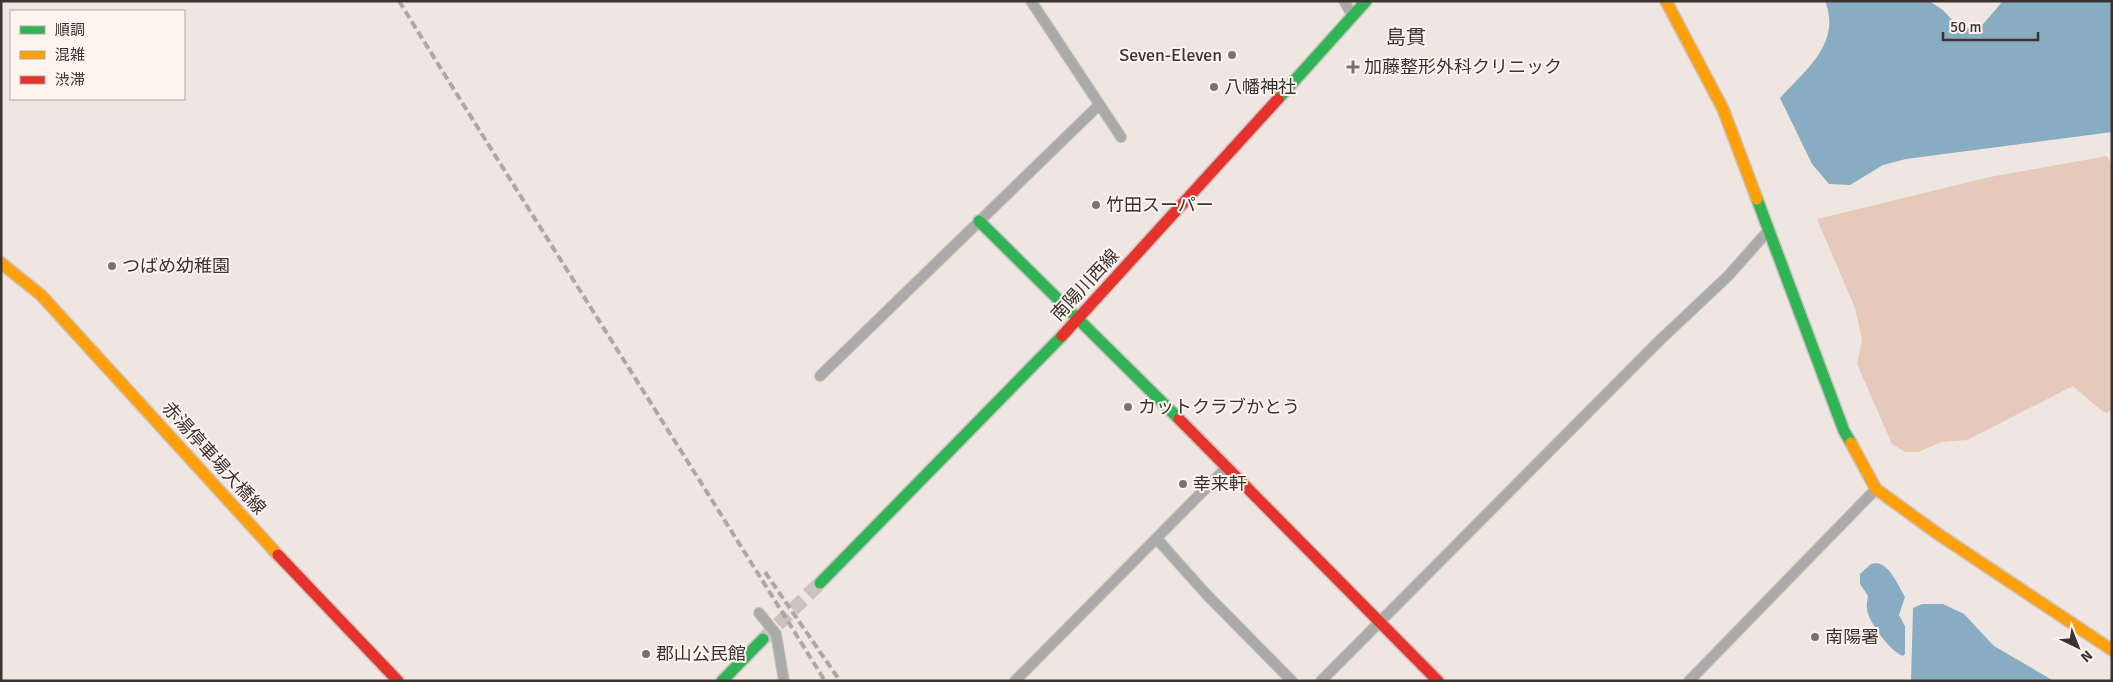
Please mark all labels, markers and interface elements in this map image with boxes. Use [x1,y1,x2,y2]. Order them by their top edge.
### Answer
legend [10,10,185,100]
scale bar [1943,10,2038,42]
text: 50 m [1950,18,1981,36]
text: 順調 [55,21,85,39]
district label: 島貫 [1386,25,1426,50]
place label: Seven-Eleven [1119,44,1222,66]
text: 混雑 [55,46,85,64]
marker: Seven-Eleven [1226,49,1238,61]
place label: 加藤整形外科クリニック [1364,56,1562,78]
marker: 加藤整形外科クリニック [1346,60,1360,74]
text: 渋滞 [55,71,85,89]
place label: 八幡神社 [1224,76,1296,98]
marker: 八幡神社 [1208,81,1220,93]
place label: 竹田スーパー [1106,194,1214,216]
marker: 竹田スーパー [1090,199,1102,211]
street label: 南陽川西線 [1046,245,1124,325]
place label: つばめ幼稚園 [122,255,230,277]
marker: つばめ幼稚園 [106,260,118,272]
place label: カットクラブかとう [1138,396,1300,418]
street label: 赤湯停車場大橋線 [158,397,270,519]
marker: カットクラブかとう [1122,401,1134,413]
place label: 幸来軒 [1193,473,1247,495]
marker: 幸来軒 [1177,478,1189,490]
north arrow [2053,622,2103,672]
place label: 南陽署 [1825,626,1879,648]
marker: 南陽署 [1809,631,1821,643]
place label: 郡山公民館 [656,643,746,665]
text: N [2077,647,2096,666]
marker: 郡山公民館 [640,648,652,660]

